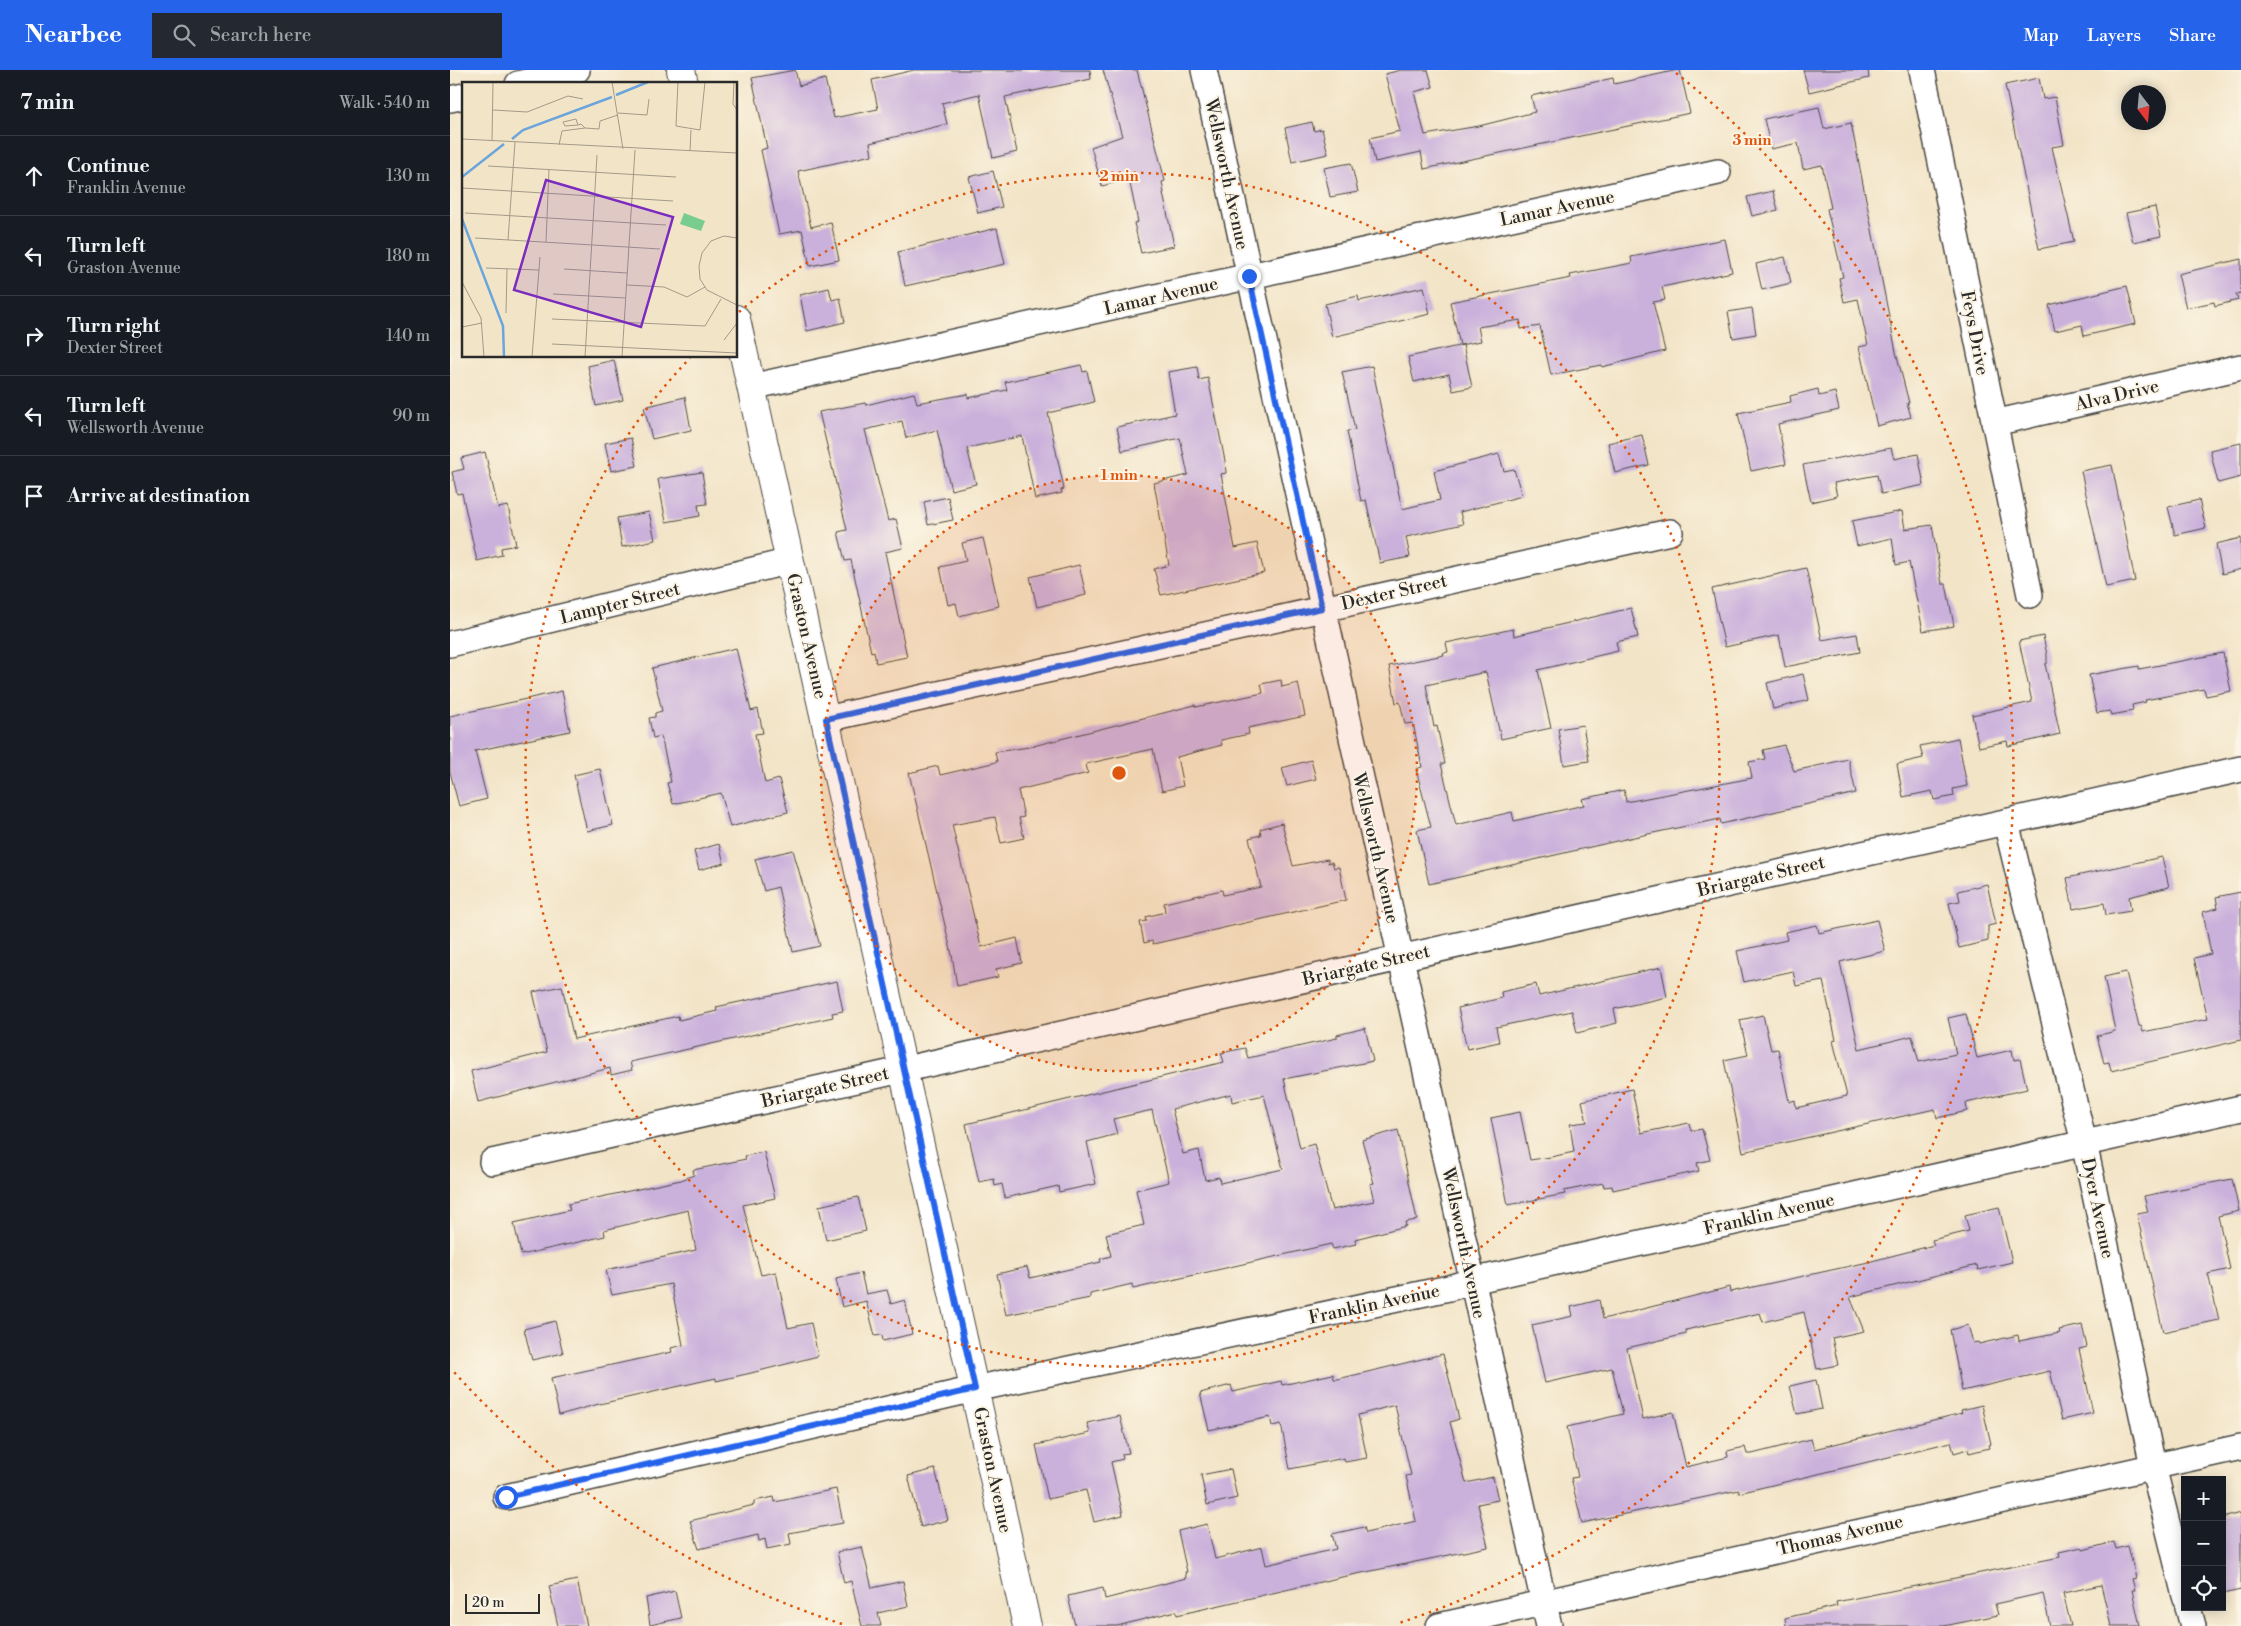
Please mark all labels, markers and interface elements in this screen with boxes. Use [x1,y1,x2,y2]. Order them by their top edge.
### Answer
search box [152,13,502,58]
text: Nearbee [25,20,122,50]
icon: search [170,21,198,49]
text: Search here [210,23,311,47]
text: Map [2024,24,2059,47]
text: Layers [2087,24,2141,47]
text: Share [2169,24,2216,47]
inset map [462,82,738,358]
north arrow [2121,85,2166,130]
text: 7 min [20,90,74,116]
text: Walk · 540 m [340,93,430,113]
street label: Wellsworth Avenue [1199,95,1254,252]
text: 3 min [1732,131,1772,150]
text: Continue [67,154,150,178]
icon: ahead [20,162,48,190]
text: 130 m [386,166,430,186]
text: 2 min [1099,167,1139,186]
text: Franklin Avenue [67,178,186,198]
street label: Lamar Avenue [1498,185,1617,232]
text: Turn left [67,234,146,258]
icon: left [20,242,48,270]
text: 180 m [386,246,430,266]
text: Graston Avenue [67,258,181,278]
route end [1238,265,1261,288]
street label: Lamar Avenue [1102,272,1221,321]
street label: Feys Drive [1955,289,1994,377]
text: Turn right [67,314,160,338]
icon: right [20,322,48,350]
text: 140 m [386,326,430,346]
text: Dexter Street [67,338,163,358]
street label: Alva Drive [2072,375,2161,417]
text: Turn left [67,394,146,418]
icon: left [20,402,48,430]
text: 90 m [392,406,430,426]
text: Wellsworth Avenue [67,418,204,438]
text: 1 min [1100,466,1138,485]
icon: arrive [20,482,48,510]
text: Arrive at destination [67,484,250,508]
street label: Dexter Street [1339,569,1450,616]
street label: Graston Avenue [781,571,832,701]
street label: Lampter Street [558,577,683,630]
centre of rings [1110,764,1128,782]
street label: Wellsworth Avenue [1347,769,1404,926]
street label: Briargate Street [1694,851,1828,903]
street label: Briargate Street [1299,940,1433,992]
street label: Briargate Street [758,1062,892,1114]
street label: Dyer Avenue [2076,1156,2119,1261]
street label: Wellsworth Avenue [1436,1164,1491,1321]
street label: Franklin Avenue [1701,1188,1837,1241]
street label: Franklin Avenue [1306,1279,1442,1330]
street label: Graston Avenue [968,1405,1017,1535]
map controls [2181,1476,2226,1611]
button: + [2181,1476,2226,1521]
route start [495,1486,518,1509]
street label: Thomas Avenue [1775,1510,1906,1561]
button: − [2181,1521,2226,1566]
button: locate [2181,1566,2226,1611]
scale bar [465,1591,540,1614]
text: 20 m [472,1594,504,1612]

